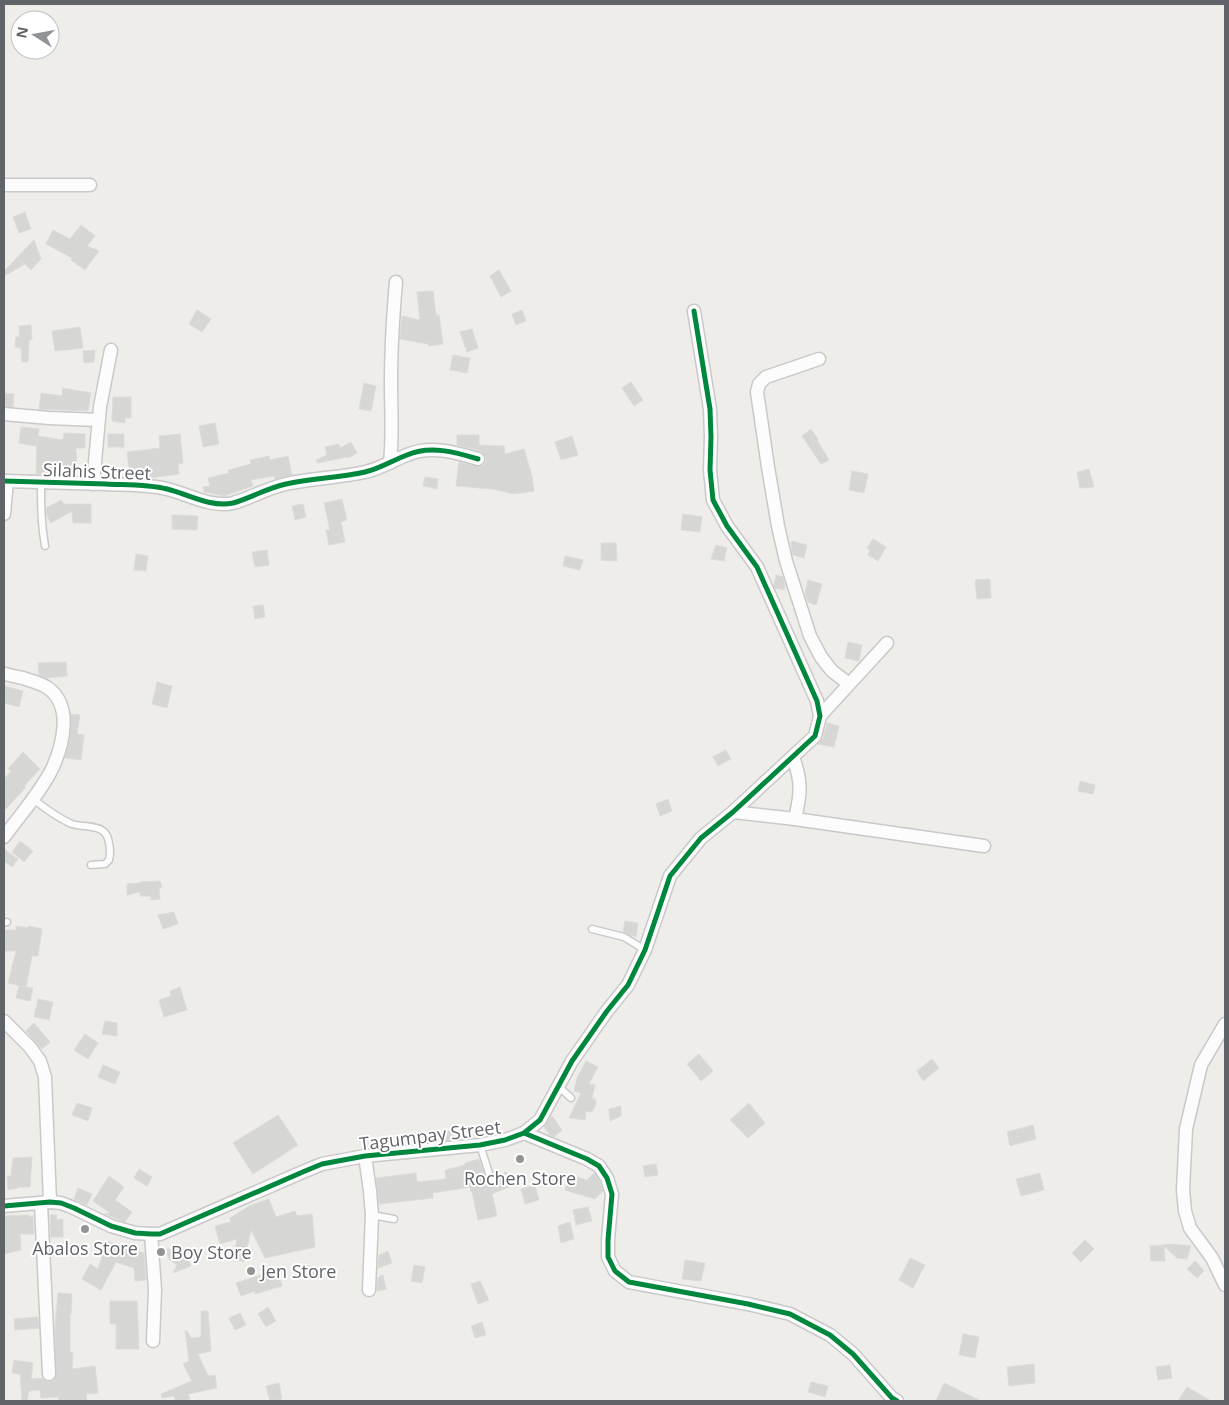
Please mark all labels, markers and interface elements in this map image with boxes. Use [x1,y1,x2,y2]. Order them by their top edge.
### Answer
north arrow [10,10,60,60]
text: N [11,25,32,40]
street label: Silahis Street [43,457,151,485]
street label: Tagumpay Street [358,1114,502,1156]
marker: Rochen Store [514,1153,526,1165]
place label: Rochen Store [464,1166,576,1190]
marker: Abalos Store [79,1223,91,1235]
place label: Abalos Store [32,1236,138,1260]
place label: Boy Store [171,1240,252,1264]
marker: Boy Store [155,1246,167,1258]
place label: Jen Store [259,1259,336,1283]
marker: Jen Store [245,1265,257,1277]

